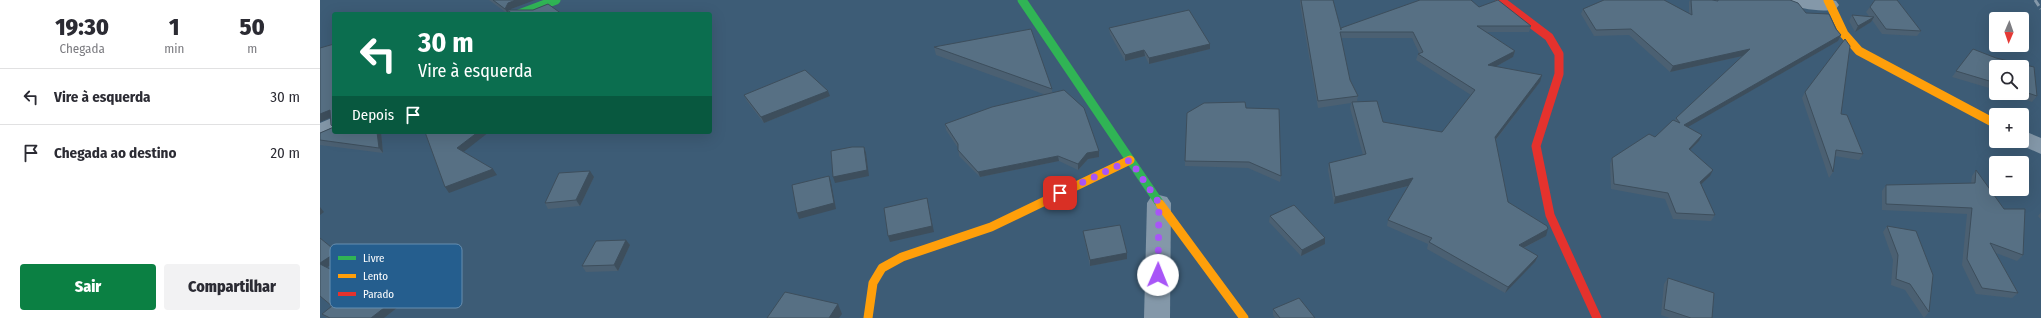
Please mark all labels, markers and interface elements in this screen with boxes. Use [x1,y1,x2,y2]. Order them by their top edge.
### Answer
north arrow [1989,12,2029,52]
map controls [1989,12,2029,196]
text: 19:30 [55,13,109,41]
text: 1 [169,13,179,41]
text: 50 [240,13,265,41]
text: 30 m [418,26,474,59]
icon: left [352,28,404,80]
text: Chegada [59,41,105,56]
text: min [164,41,184,56]
text: m [247,41,257,56]
text: Vire à esquerda [418,60,532,82]
button: search [1989,60,2029,100]
icon: left [20,86,42,108]
text: Vire à esquerda [54,88,151,106]
text: 30 m [270,88,300,106]
icon: arrive [402,104,424,126]
text: Depois [352,106,394,124]
button: + [1989,108,2029,148]
icon: arrive [20,142,42,164]
text: Chegada ao destino [54,144,176,162]
text: 20 m [271,144,300,162]
button: − [1989,156,2029,196]
pin [1043,176,1077,210]
icon: arrive [1049,182,1071,204]
legend [330,244,462,308]
text: Livre [363,252,385,265]
position arrow [1137,254,1179,296]
button: Sair [20,264,156,310]
button: Compartilhar [164,264,300,310]
text: Lento [363,270,388,283]
text: Parado [363,288,394,301]

